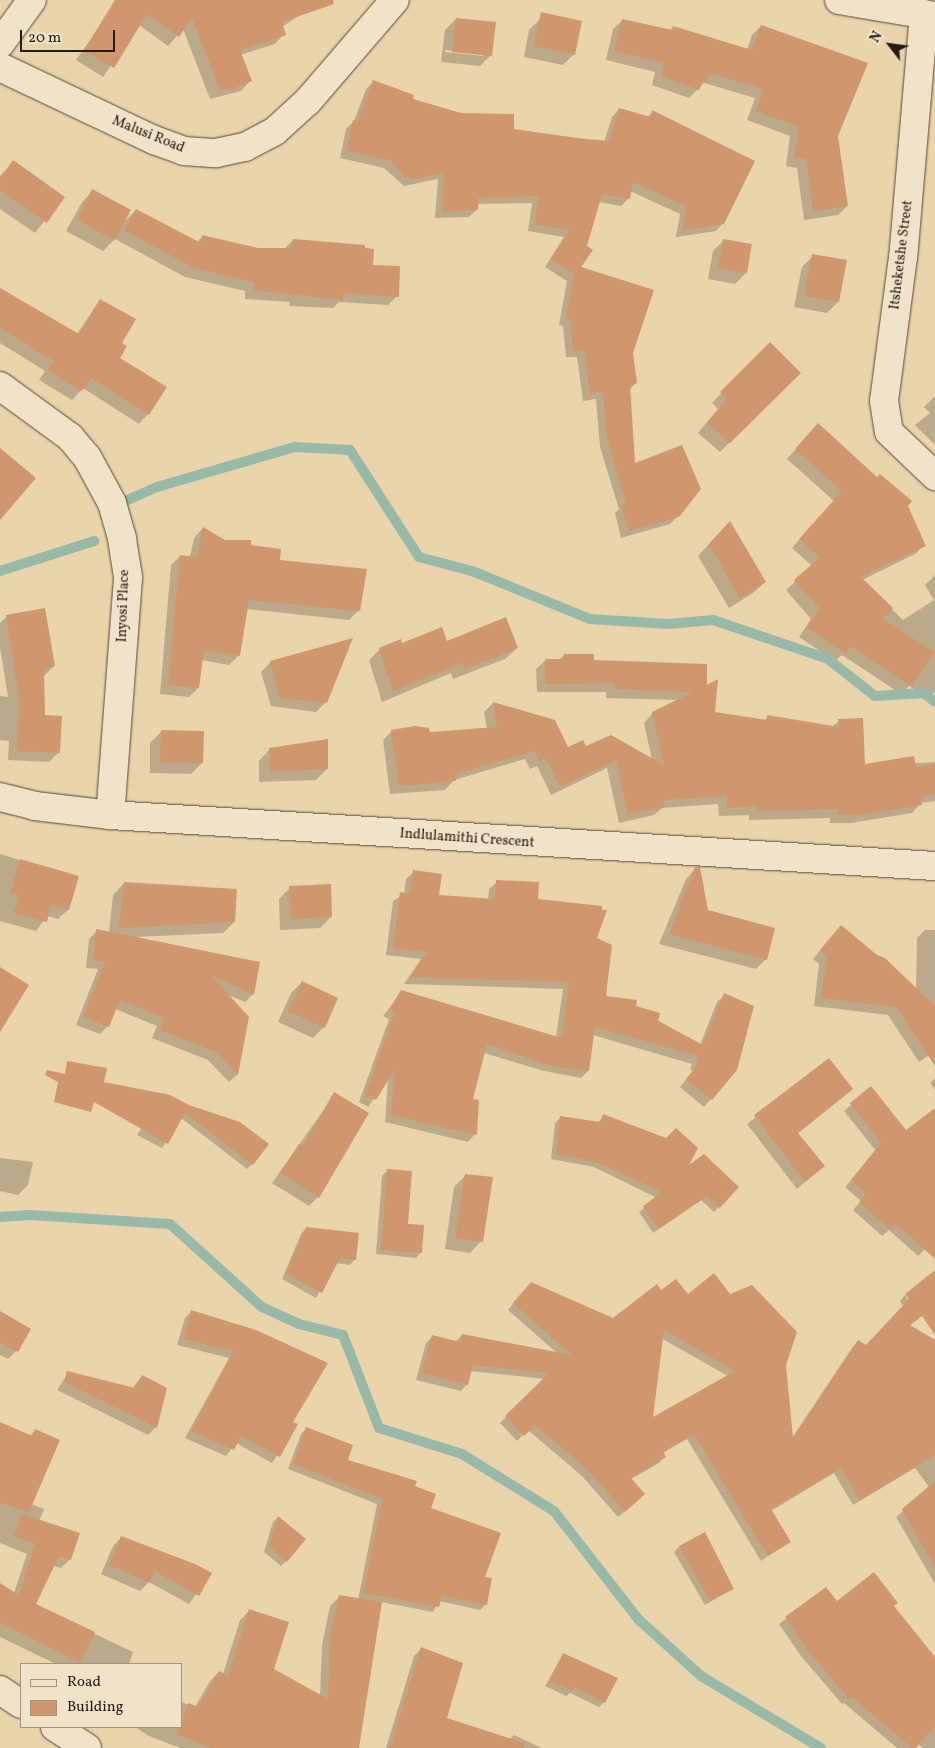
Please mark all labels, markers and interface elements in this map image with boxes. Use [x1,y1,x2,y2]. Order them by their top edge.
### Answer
scale bar [22,20,118,52]
north arrow [865,20,915,70]
text: 20 m [28,28,61,49]
text: N [866,28,887,46]
street label: Malusi Road [109,113,187,157]
street label: Itsheketshe Street [887,199,917,311]
street label: Inyosi Place [114,569,134,643]
street label: Indlulamithi Crescent [399,826,535,852]
legend [20,1663,182,1728]
text: Road [67,1672,101,1693]
text: Building [67,1697,123,1718]

